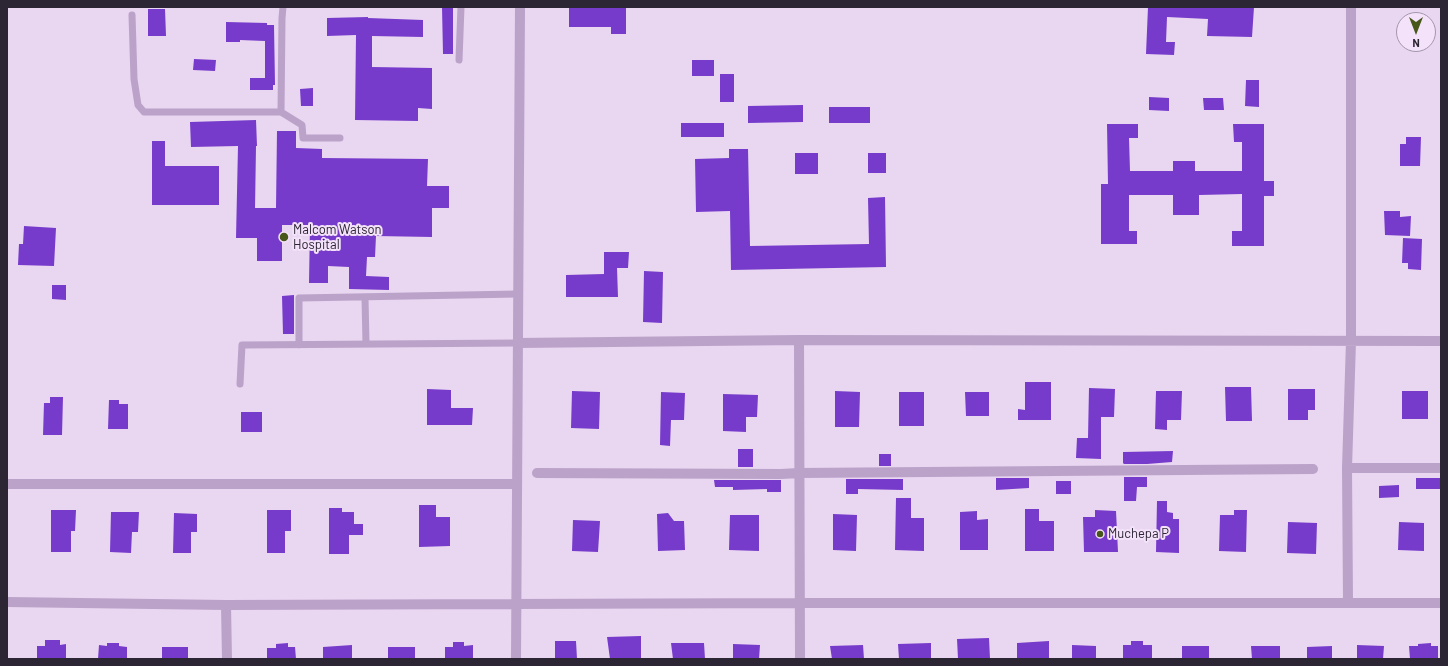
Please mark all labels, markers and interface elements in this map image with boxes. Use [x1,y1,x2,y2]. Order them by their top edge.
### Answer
north arrow [1396,12,1436,52]
text: N [1412,37,1420,50]
place label: Malcom Watson Hospital [293,222,382,253]
marker: Malcom Watson Hospital [278,231,290,243]
place label: Muchepa P [1108,526,1169,542]
marker: Muchepa P [1095,529,1105,539]

